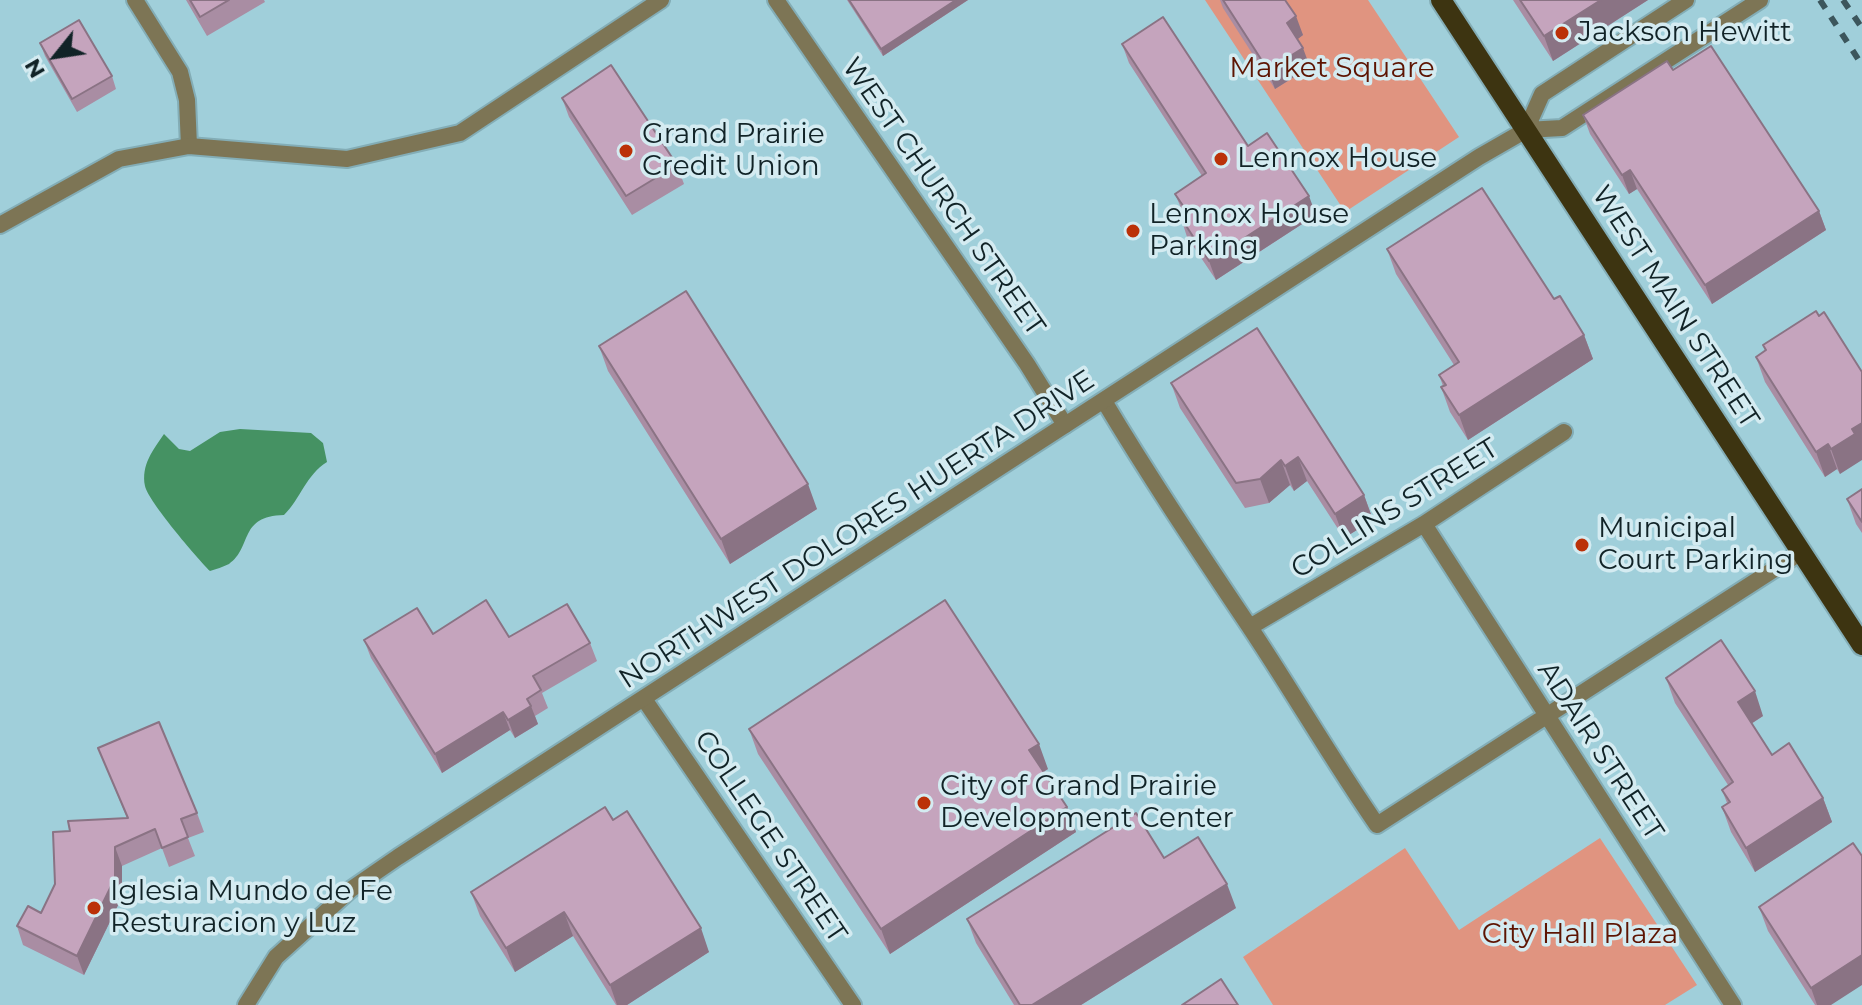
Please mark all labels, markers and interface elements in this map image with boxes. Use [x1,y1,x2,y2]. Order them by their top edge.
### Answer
north arrow [16,16,96,96]
place label: Jackson Hewitt [1578,16,1792,50]
marker: Jackson Hewitt [1553,24,1571,42]
street label: WEST CHURCH STREET [834,52,1052,342]
park label: Market Square [1229,52,1435,86]
text: N [19,54,51,83]
place label: Grand Prairie Credit Union [642,118,825,184]
marker: Grand Prairie Credit Union [617,142,635,160]
place label: Lennox House [1237,142,1437,176]
marker: Lennox House [1212,150,1230,168]
street label: WEST MAIN STREET [1584,180,1766,434]
place label: Lennox House Parking [1149,198,1349,264]
marker: Lennox House Parking [1124,222,1142,240]
street label: NORTHWEST DOLORES HUERTA DRIVE [613,364,1101,696]
street label: COLLINS STREET [1285,432,1505,586]
place label: Municipal Court Parking [1598,512,1794,578]
marker: Municipal Court Parking [1573,536,1591,554]
street label: ADAIR STREET [1530,656,1670,846]
street label: COLLEGE STREET [687,725,853,949]
place label: City of Grand Prairie Development Center [940,770,1234,836]
marker: City of Grand Prairie Development Center [915,794,933,812]
place label: Iglesia Mundo de Fe Resturacion y Luz [110,875,393,941]
marker: Iglesia Mundo de Fe Resturacion y Luz [85,899,103,917]
park label: City Hall Plaza [1482,918,1678,952]

